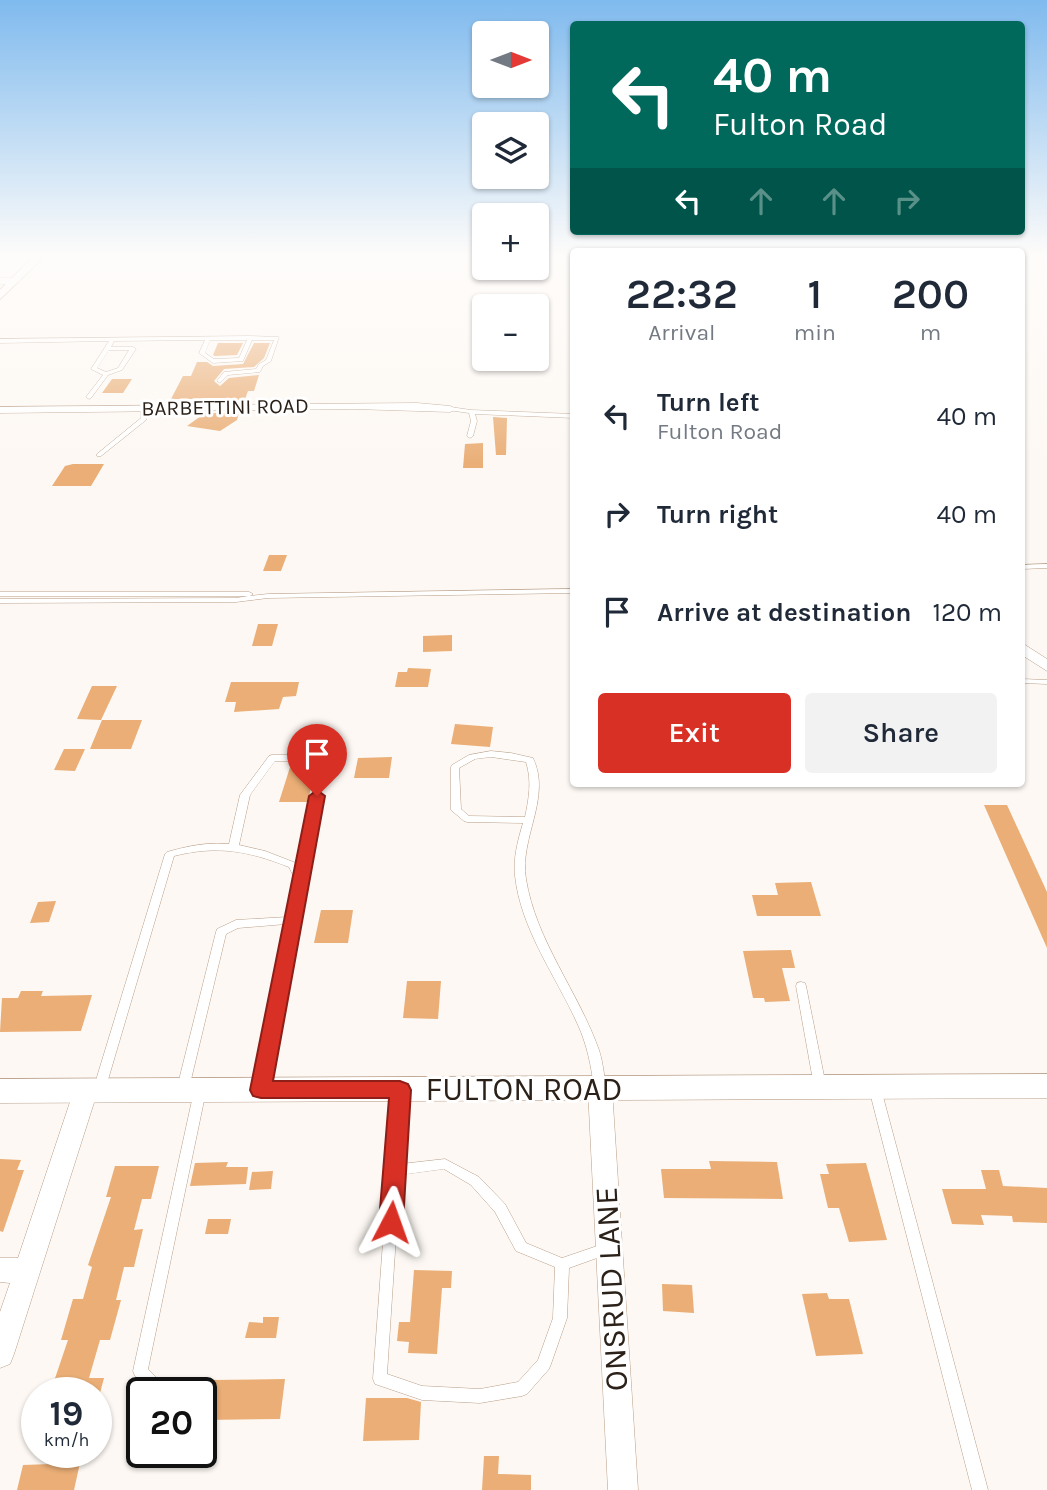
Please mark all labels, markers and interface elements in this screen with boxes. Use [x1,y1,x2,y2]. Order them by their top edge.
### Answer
north arrow [472,21,550,98]
map controls [472,21,549,371]
text: 40 m [713,47,832,104]
icon: left [598,49,689,140]
text: Fulton Road [713,106,887,143]
button: layers [472,112,549,189]
icon: left [669,182,707,220]
icon: ahead [742,182,780,220]
icon: ahead [815,182,853,220]
icon: right [888,182,926,220]
button: + [472,203,549,280]
text: 22:32 [626,269,738,319]
text: 1 [807,269,822,319]
text: 200 [892,269,969,319]
button: − [472,294,549,371]
text: Arrival [648,319,716,346]
text: min [794,319,836,346]
text: m [920,319,941,346]
text: Turn left [657,387,759,418]
street label: BARBETTINI ROAD [141,394,309,420]
icon: left [598,397,636,435]
text: 40 m [937,401,997,432]
text: Fulton Road [657,418,782,445]
icon: right [598,495,636,533]
text: Turn right [657,499,778,530]
text: 40 m [937,499,997,530]
icon: arrive [598,593,636,631]
text: Arrive at destination [657,597,911,628]
text: 120 m [932,597,1002,628]
button: Exit [598,693,791,773]
button: Share [805,693,997,773]
pin [287,724,347,796]
icon: arrive [298,735,336,773]
street label: FULTON ROAD [425,1071,623,1108]
position arrow [354,1185,428,1259]
street label: ONSRUD LANE [588,1186,635,1392]
speed limit sign: 20 [126,1377,217,1468]
text: 19 [50,1393,83,1434]
text: km/h [44,1429,89,1451]

